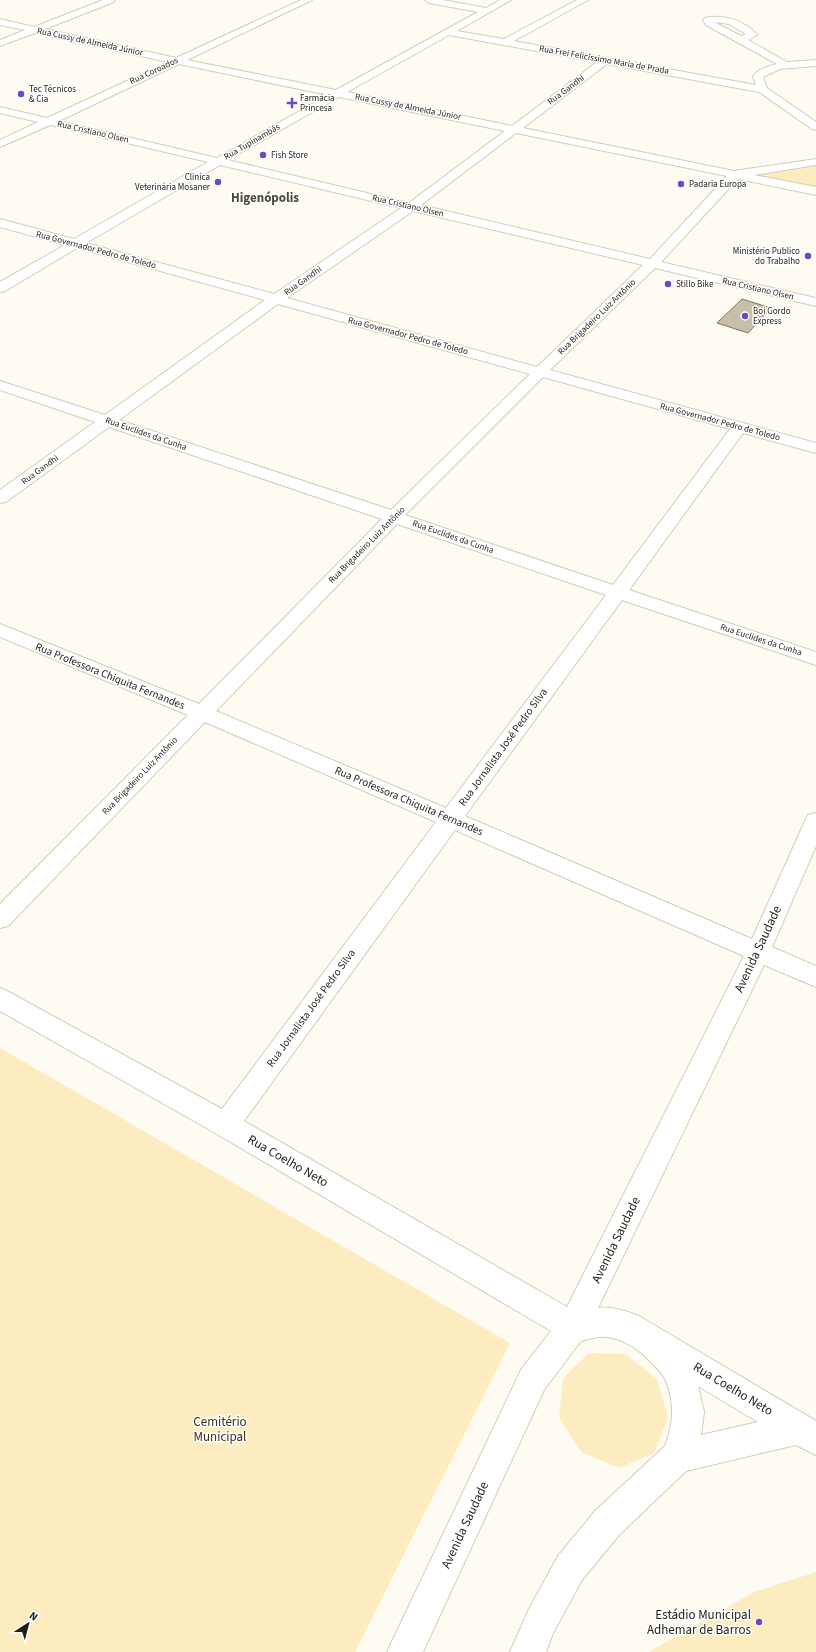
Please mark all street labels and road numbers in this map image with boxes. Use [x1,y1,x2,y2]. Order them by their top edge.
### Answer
street label: Rua Cussy de Almeida Júnior [36,24,145,60]
street label: Rua Frei Felicíssimo Maria de Prada [538,42,670,78]
street label: Rua Coroados [128,54,181,88]
street label: Rua Gandhi [545,72,587,108]
street label: Rua Cussy de Almeida Júnior [354,90,463,124]
street label: Rua Cristiano Olsen [56,117,130,147]
street label: Rua Tupinambás [221,121,283,163]
street label: Rua Cristiano Olsen [371,191,445,221]
street label: Rua Governador Pedro de Toledo [35,228,158,272]
street label: Rua Gandhi [281,263,325,299]
street label: Rua Cristiano Olsen [721,274,795,304]
street label: Rua Brigadeiro Luiz Antônio [555,276,639,358]
street label: Rua Governador Pedro de Toledo [347,314,470,358]
street label: Rua Governador Pedro de Toledo [659,400,782,444]
street label: Rua Euclides da Cunha [104,414,188,454]
street label: Rua Gandhi [19,452,61,488]
street label: Rua Brigadeiro Luiz Antônio [326,504,408,586]
street label: Rua Euclides da Cunha [411,517,495,557]
street label: Rua Euclides da Cunha [718,621,804,659]
street label: Rua Professora Chiquita Fernandes [33,639,187,713]
street label: Rua Jornalista José Pedro Silva [455,685,551,809]
street label: Rua Brigadeiro Luiz Antônio [99,734,181,818]
street label: Rua Professora Chiquita Fernandes [332,763,486,839]
street label: Avenida Saudade [730,903,786,995]
street label: Rua Jornalista José Pedro Silva [263,946,359,1070]
street label: Rua Coelho Neto [244,1131,332,1191]
street label: Avenida Saudade [587,1194,645,1286]
street label: Rua Coelho Neto [690,1358,776,1420]
street label: Avenida Saudade [437,1479,493,1571]

